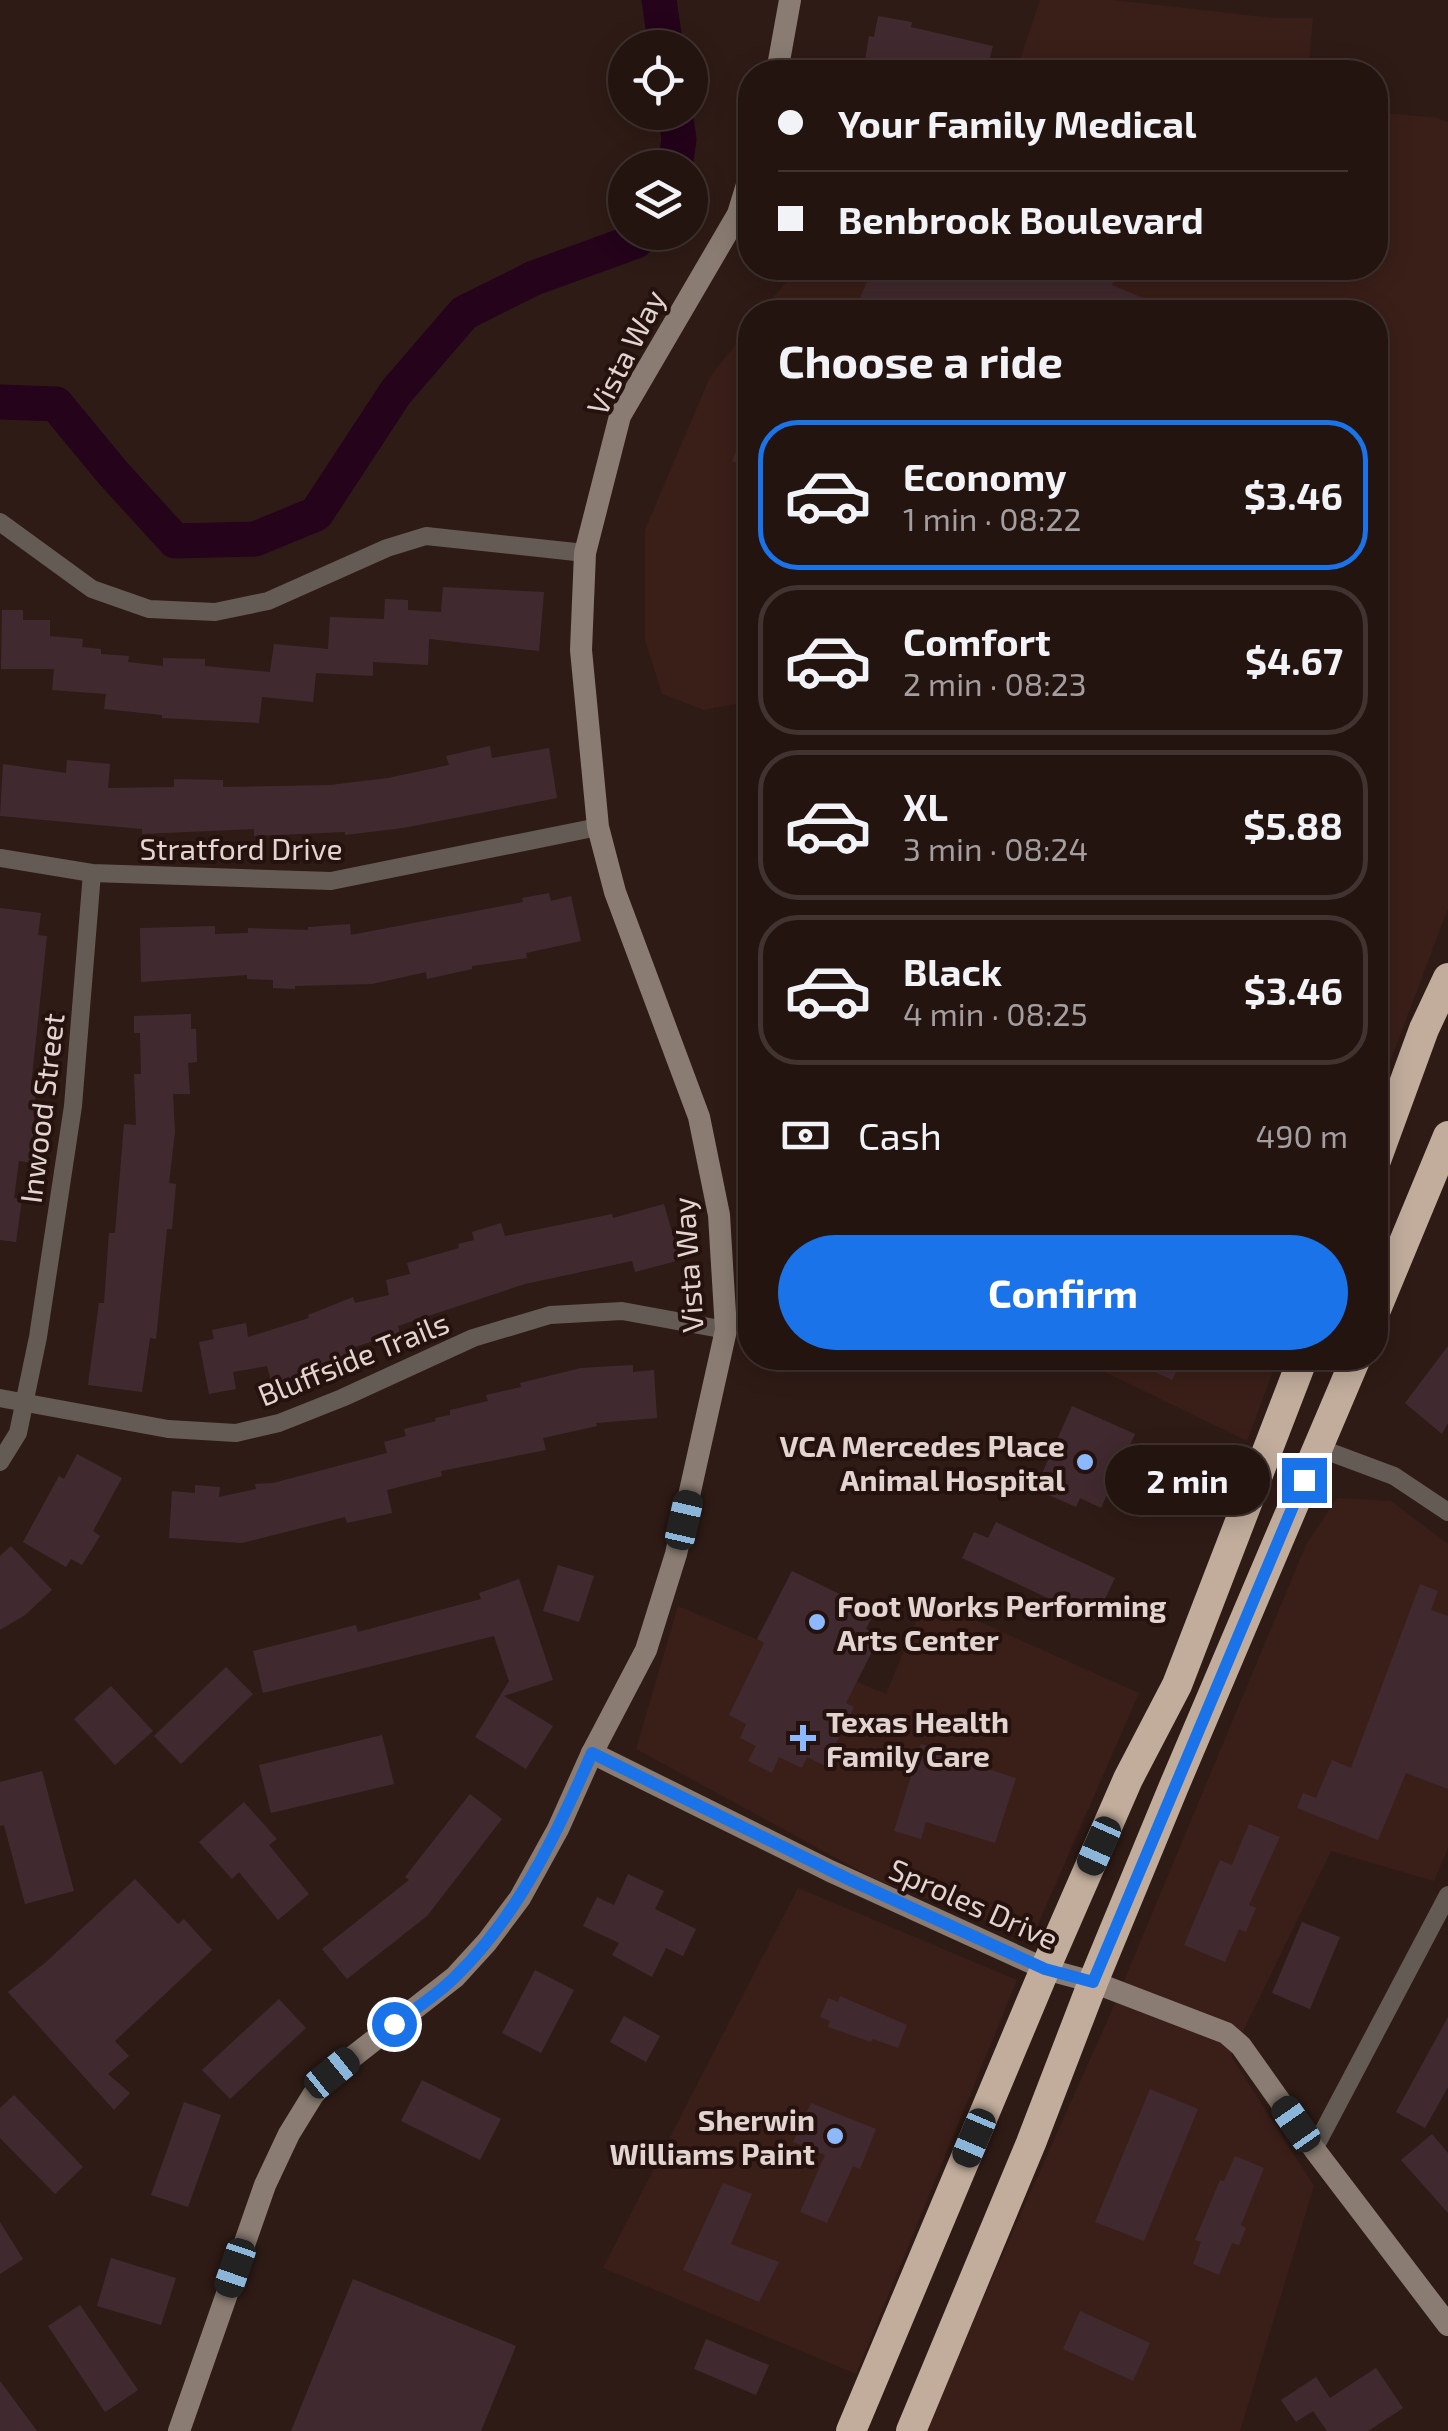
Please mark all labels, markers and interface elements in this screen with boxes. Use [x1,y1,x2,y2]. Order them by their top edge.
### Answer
map controls [608,30,708,250]
button: locate [608,30,708,130]
text: Your Family Medical [838,100,1196,146]
button: layers [608,150,708,250]
text: Benbrook Boulevard [838,196,1204,242]
street label: Vista Way [578,283,672,421]
text: Choose a ride [778,333,1063,387]
icon: car [783,450,873,540]
text: Economy [903,453,1067,499]
text: $3.46 [1244,472,1343,518]
text: 1 min · 08:22 [903,499,1082,537]
icon: car [783,615,873,705]
text: Comfort [903,618,1051,664]
text: $4.67 [1245,637,1343,683]
text: 2 min · 08:23 [903,664,1087,702]
icon: car [783,780,873,870]
text: XL [903,783,948,829]
text: $5.88 [1243,802,1343,848]
text: 3 min · 08:24 [903,829,1088,867]
street label: Stratford Drive [139,830,343,866]
icon: car [783,945,873,1035]
text: Black [903,948,1002,994]
text: $3.46 [1244,967,1343,1013]
text: 4 min · 08:25 [903,994,1088,1032]
street label: Inwood Street [11,1011,71,1205]
icon: cash [778,1108,833,1163]
text: Cash [858,1112,942,1158]
text: 490 m [1256,1116,1348,1154]
street label: Vista Way [664,1196,710,1334]
button: Confirm [778,1235,1348,1350]
street label: Bluffside Trails [252,1303,454,1413]
place label: VCA Mercedes Place Animal Hospital [779,1427,1065,1497]
callout: 2 min [1104,1445,1269,1515]
marker: VCA Mercedes Place Animal Hospital [1074,1451,1096,1473]
route end [1282,1458,1327,1503]
text: 2 min [1147,1461,1228,1499]
car [663,1487,705,1553]
place label: Foot Works Performing Arts Center [837,1587,1167,1657]
marker: Foot Works Performing Arts Center [806,1611,828,1633]
place label: Texas Health Family Care [826,1703,1009,1774]
marker: Texas Health Family Care [790,1725,816,1751]
car [1073,1812,1125,1880]
street label: Sproles Drive [884,1850,1064,1956]
route start [372,2002,417,2047]
car [299,2042,365,2104]
car [1267,2091,1325,2157]
place label: Sherwin Williams Paint [609,2101,815,2171]
car [948,2105,1000,2171]
marker: Sherwin Williams Paint [824,2125,846,2147]
car [211,2235,259,2301]

